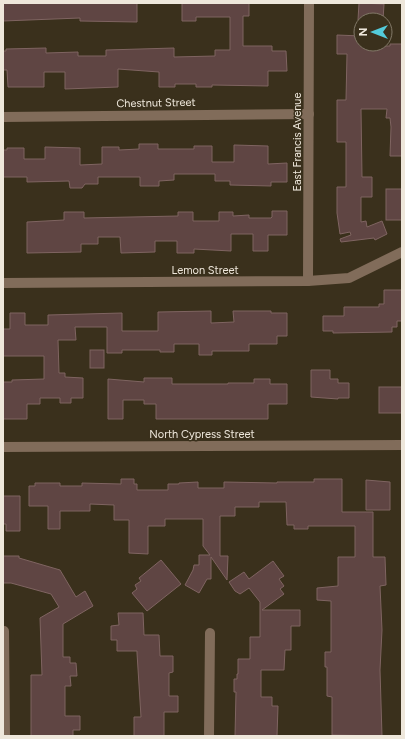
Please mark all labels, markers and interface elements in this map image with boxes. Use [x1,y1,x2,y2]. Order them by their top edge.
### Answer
north arrow [353,12,393,52]
text: N [357,28,370,36]
street label: East Francis Avenue [291,93,304,192]
street label: Chestnut Street [116,96,196,110]
street label: Lemon Street [171,264,239,277]
street label: North Cypress Street [149,428,255,441]

